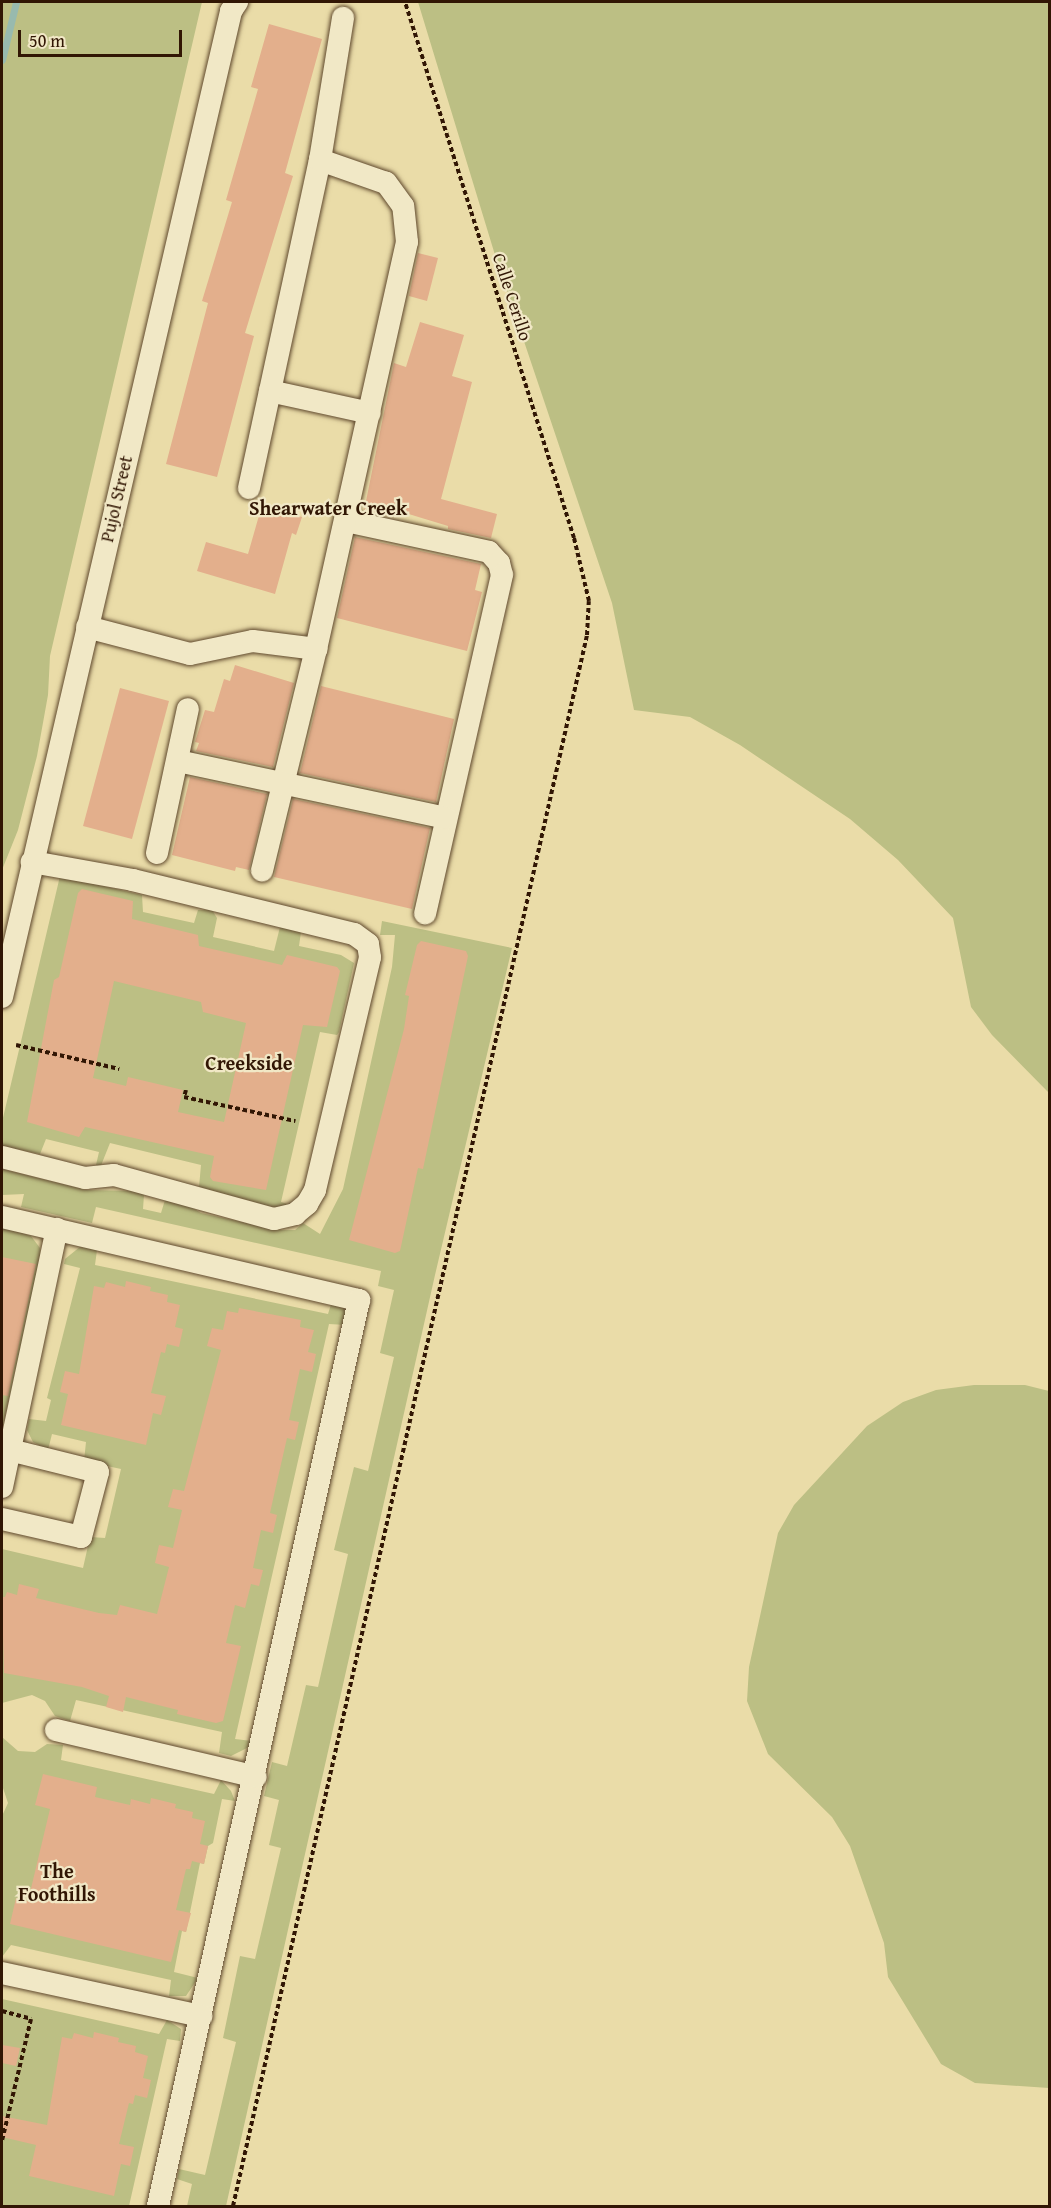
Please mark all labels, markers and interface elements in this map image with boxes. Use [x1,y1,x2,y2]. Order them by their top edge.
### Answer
scale bar [21,18,184,56]
text: 50 m [29,27,65,54]
street label: Calle Cerillo [488,250,536,344]
street label: Pujol Street [97,454,137,544]
district label: Shearwater Creek [249,495,407,519]
district label: Creekside [205,1050,293,1074]
district label: The Foothills [18,1859,96,1906]

